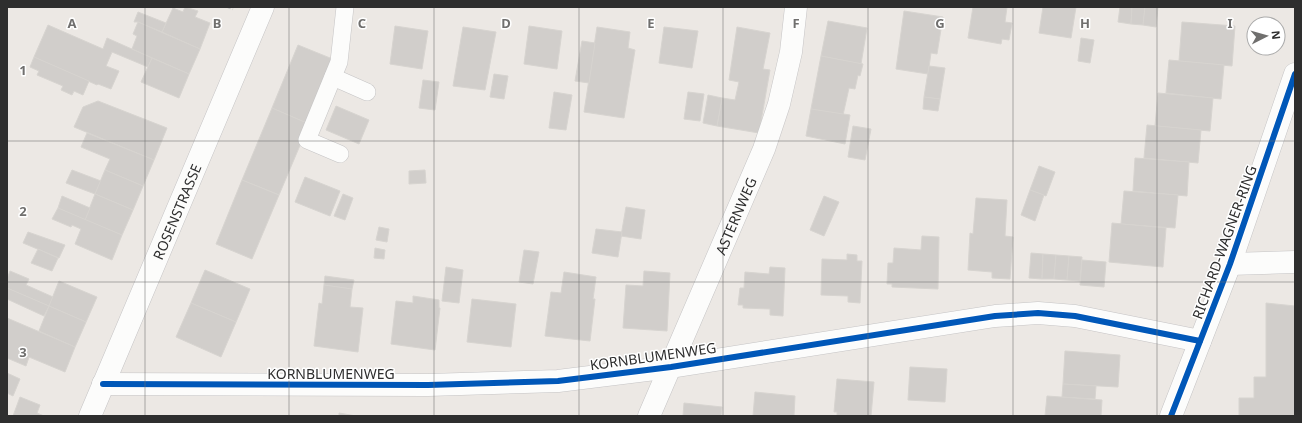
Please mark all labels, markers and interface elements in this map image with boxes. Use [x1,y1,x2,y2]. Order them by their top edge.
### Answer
text: A [68,14,77,32]
text: B [213,14,221,32]
text: C [358,14,366,32]
text: D [501,14,511,32]
text: E [647,14,655,32]
text: F [792,14,800,32]
text: G [935,14,945,32]
text: H [1080,14,1090,32]
text: I [1227,14,1233,32]
north arrow [1246,16,1286,56]
text: N [1269,30,1284,40]
text: 1 [19,61,27,79]
street label: ROSENSTRASSE [148,161,205,262]
street label: RICHARD-WAGNER-RING [1187,162,1261,322]
street label: ASTERNWEG [710,174,760,257]
text: 2 [19,202,27,220]
street label: KORNBLUMENWEG [589,338,717,374]
text: 3 [19,343,27,361]
street label: KORNBLUMENWEG [267,364,395,383]

